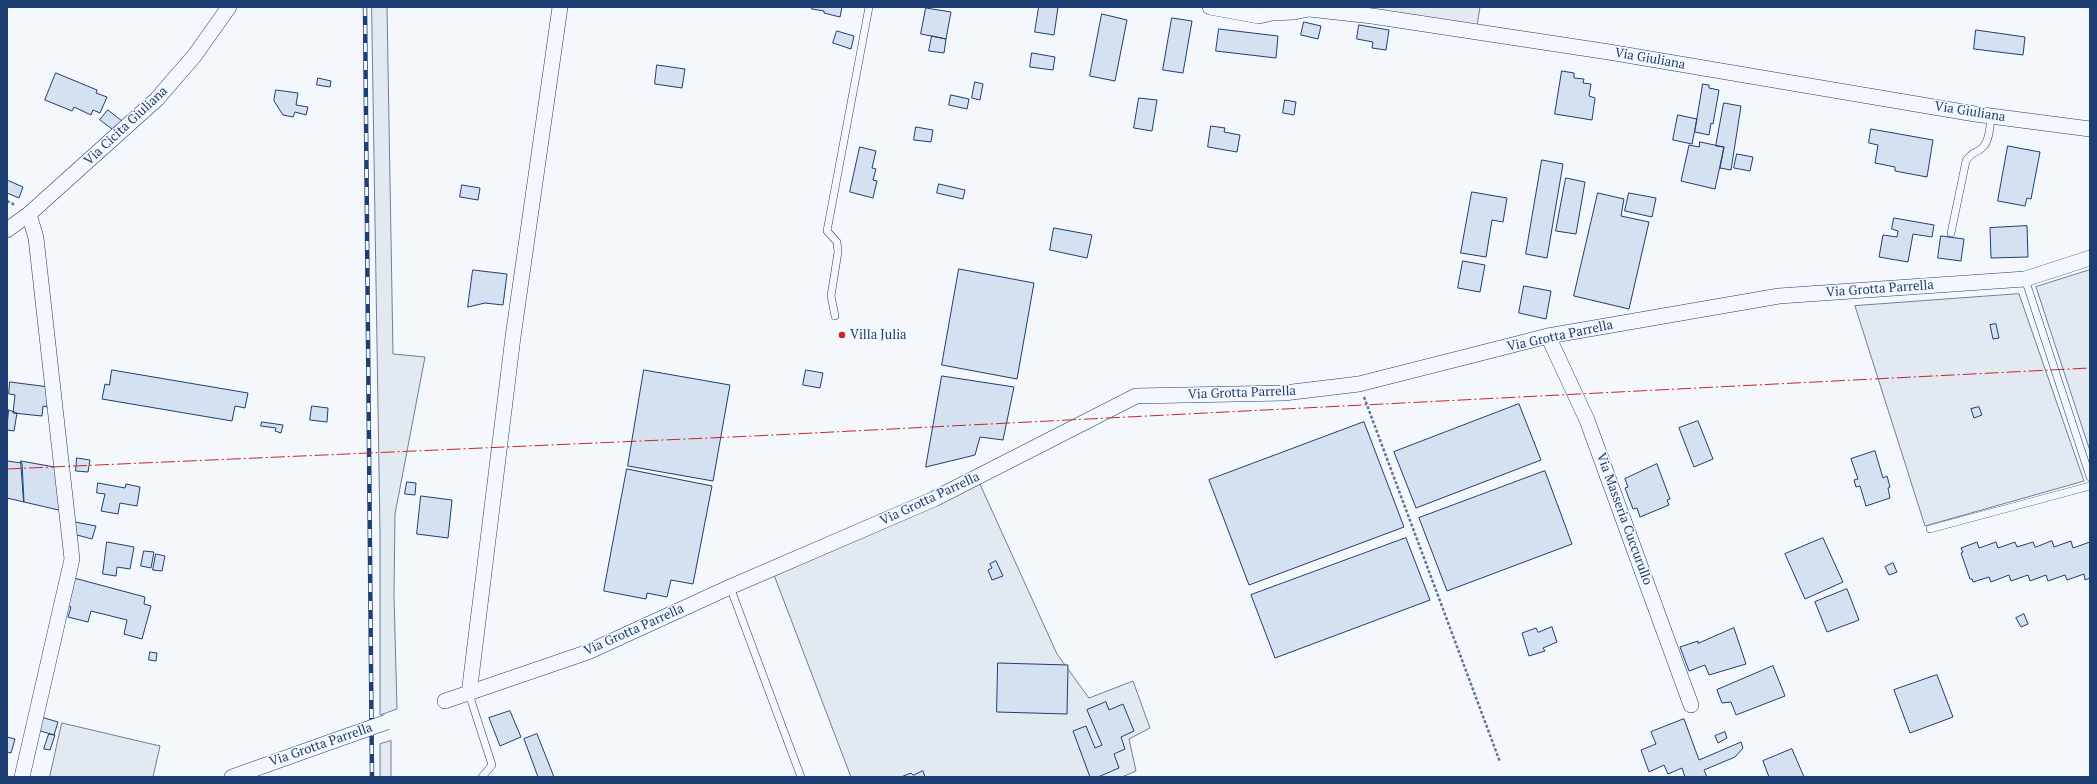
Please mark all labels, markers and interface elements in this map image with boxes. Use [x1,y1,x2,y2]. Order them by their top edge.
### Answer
street label: Via Giuliana [1613,45,1687,73]
street label: Via Cicita Giuliana [81,83,171,169]
street label: Via Giuliana [1933,99,2007,125]
street label: Via Grotta Parrella [1826,277,1934,301]
street label: Via Grotta Parrella [1506,317,1614,355]
place label: Villa Julia [850,327,907,343]
marker: Villa Julia [837,330,847,340]
street label: Via Grotta Parrella [1188,383,1296,403]
street label: Via Masseria Cuccurullo [1593,451,1655,587]
street label: Via Grotta Parrella [878,469,982,529]
street label: Via Grotta Parrella [581,601,687,659]
street label: Via Grotta Parrella [267,720,375,770]

